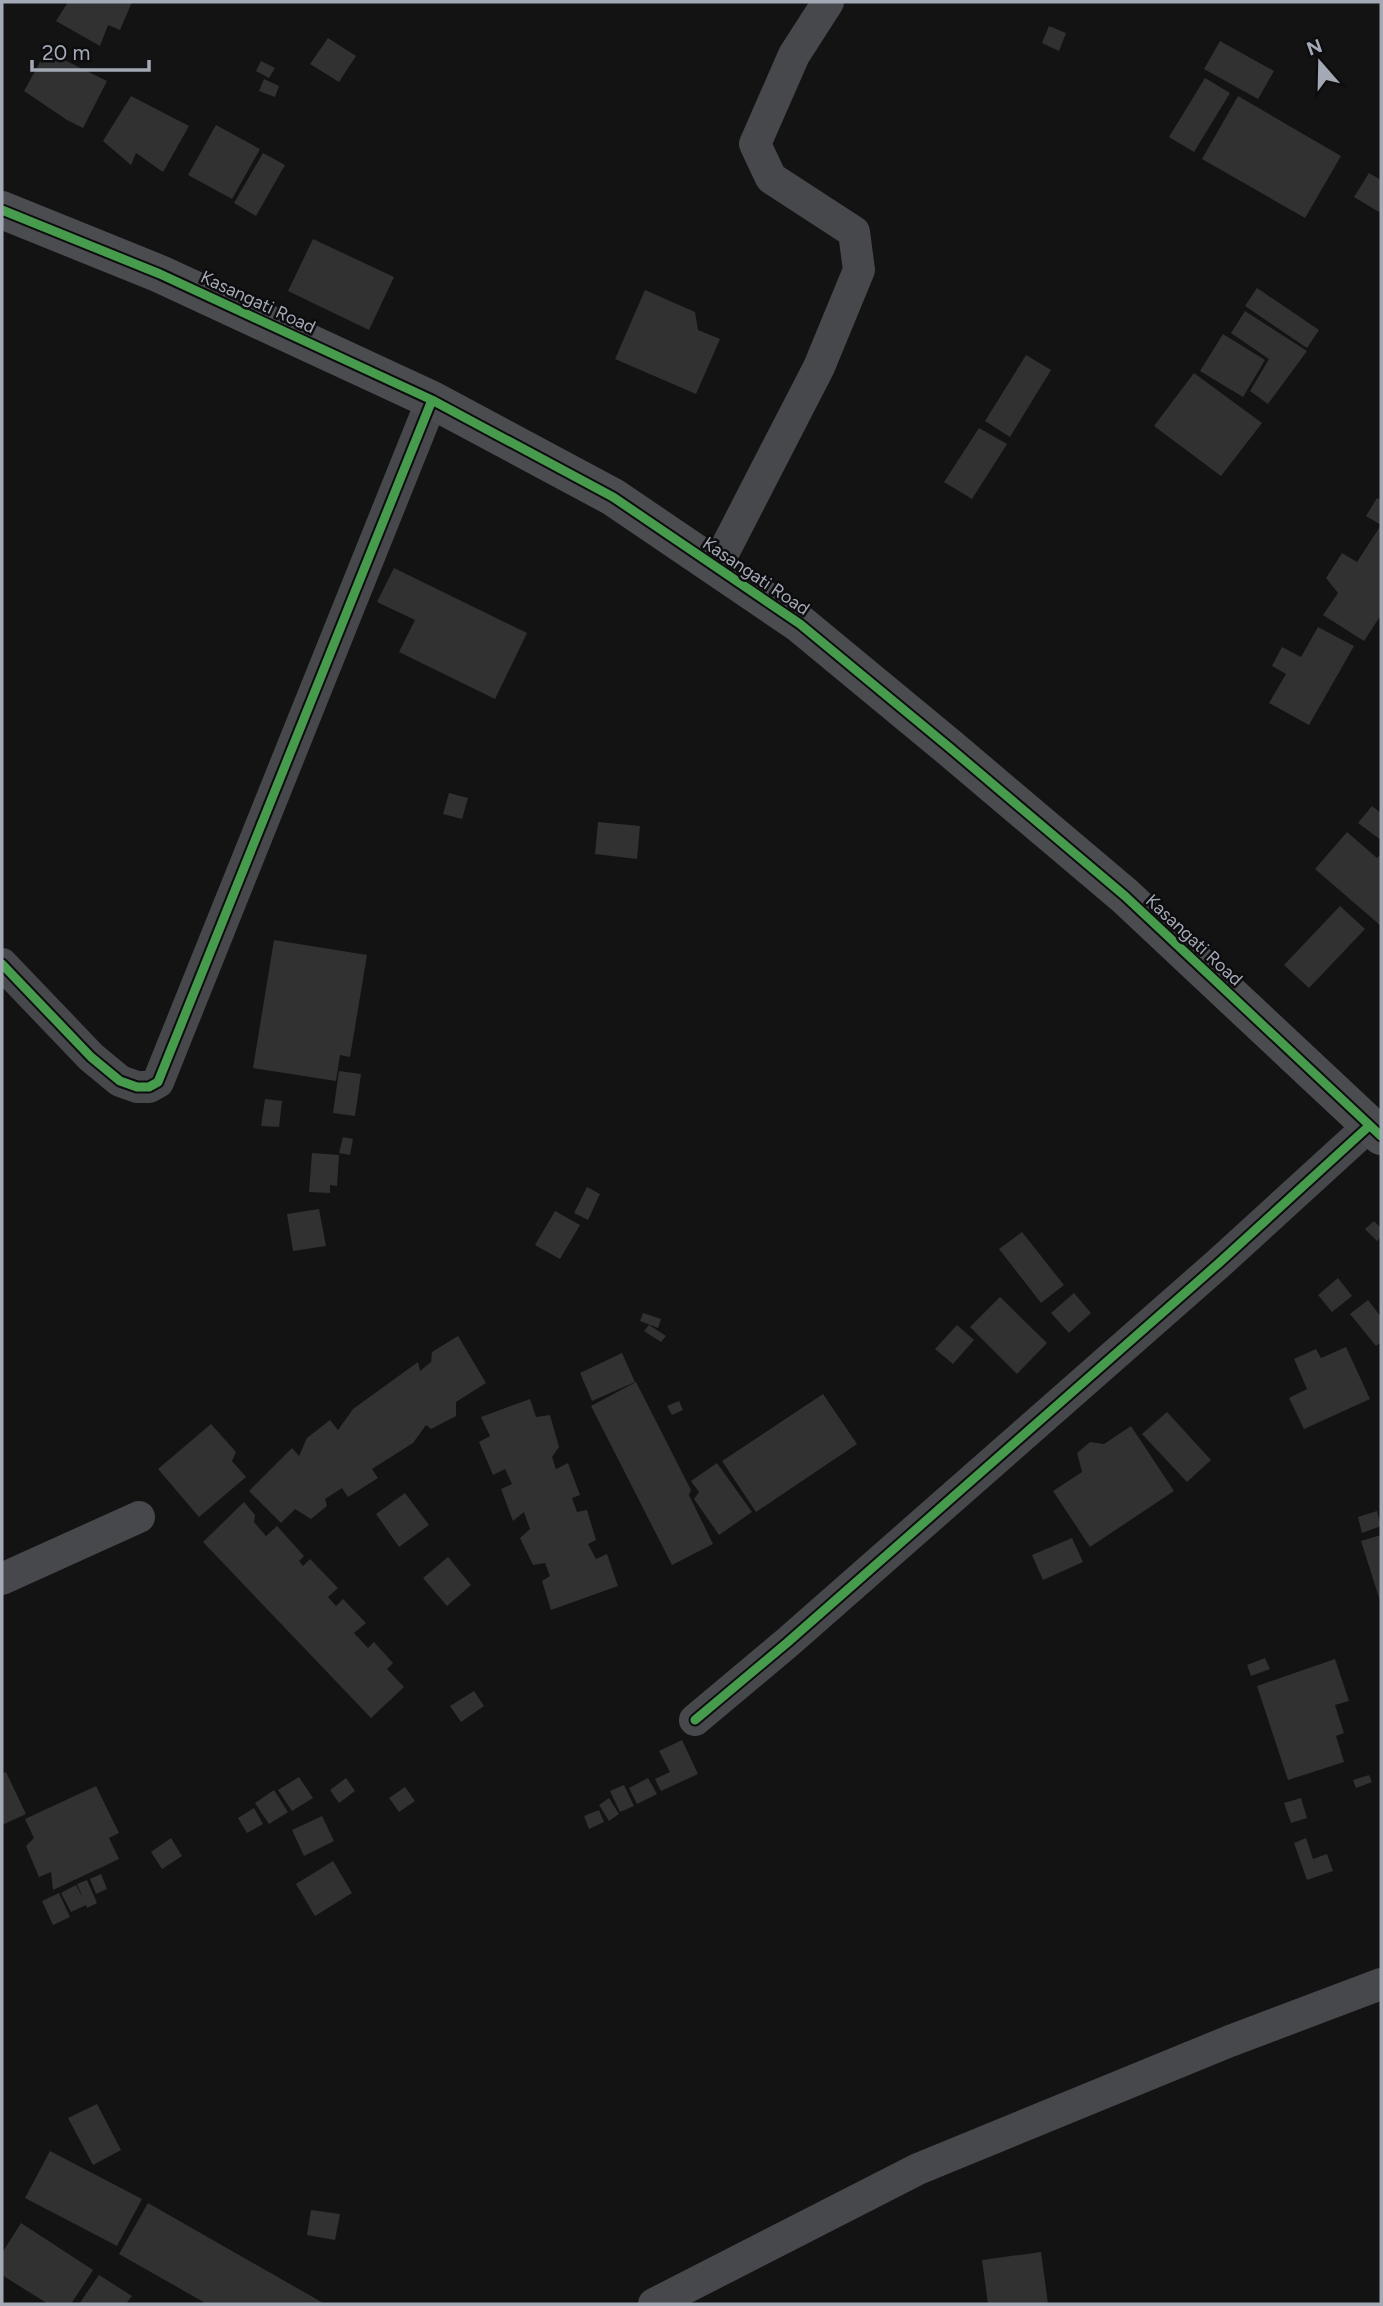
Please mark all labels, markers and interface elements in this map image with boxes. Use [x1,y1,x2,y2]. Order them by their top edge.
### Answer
scale bar [32,28,149,72]
north arrow [1285,28,1355,98]
text: N [1304,34,1325,61]
text: 20 m [42,40,90,65]
street label: Kasangati Road [197,266,319,338]
street label: Kasangati Road [698,532,814,620]
street label: Kasangati Road [1141,890,1247,990]

